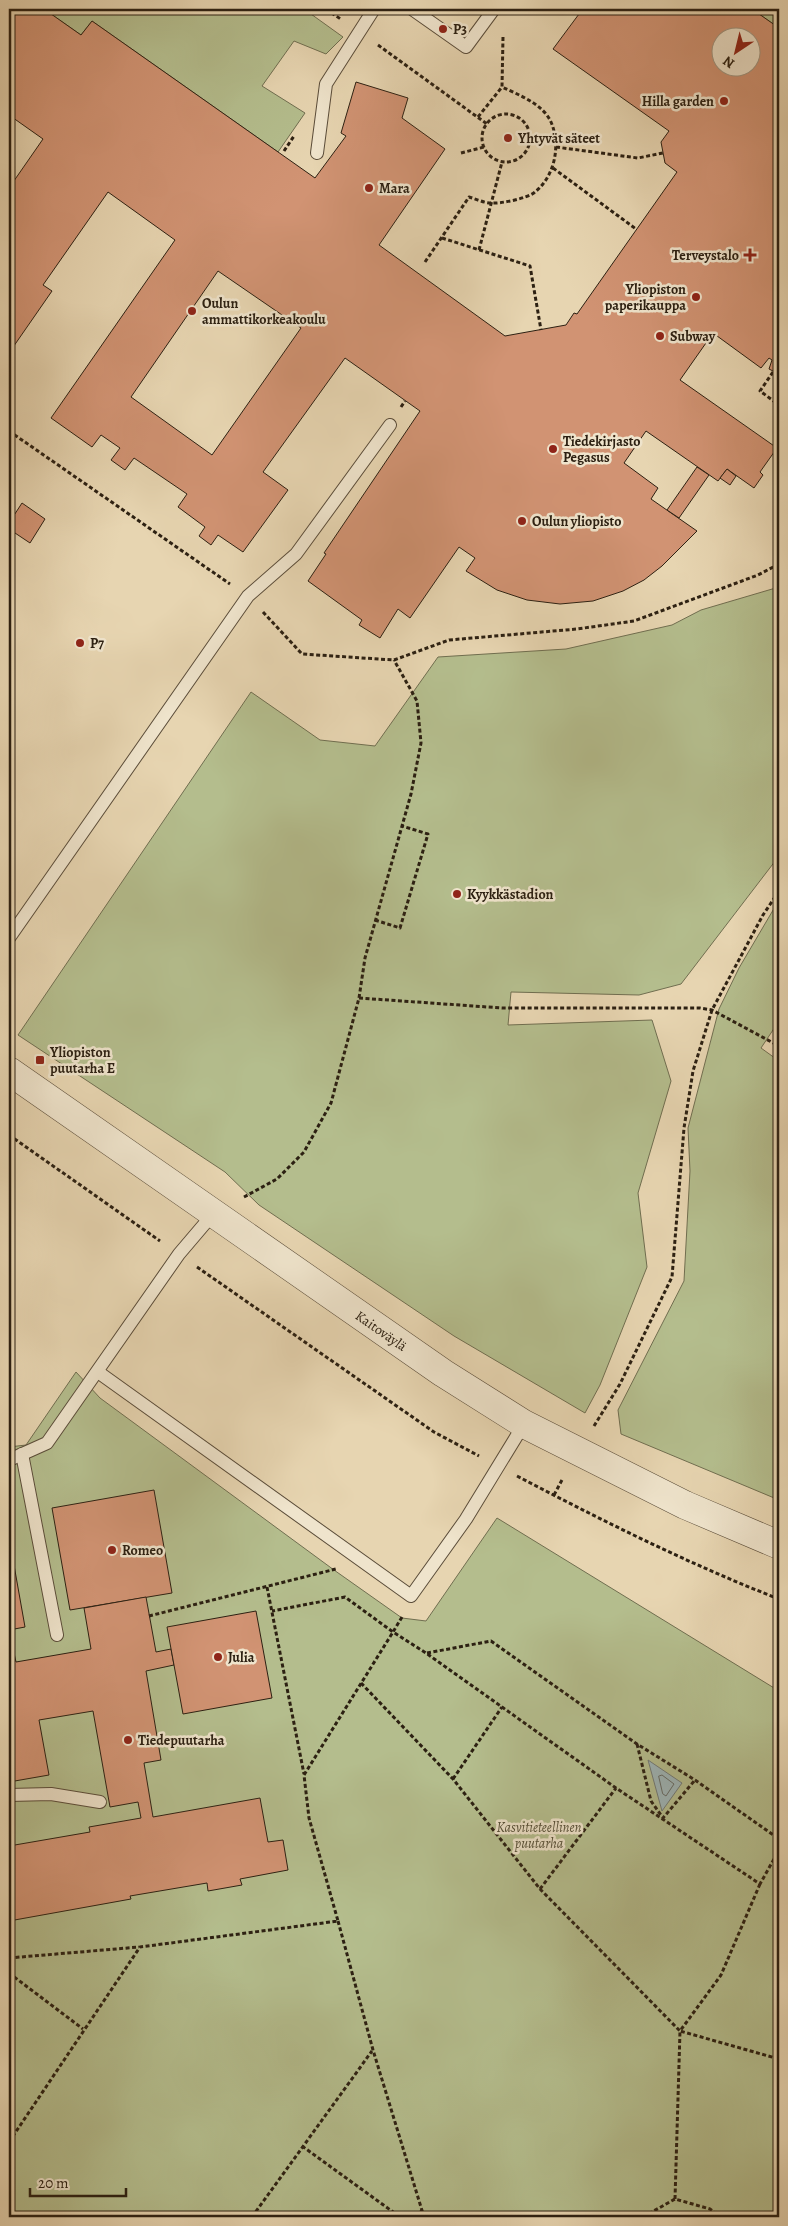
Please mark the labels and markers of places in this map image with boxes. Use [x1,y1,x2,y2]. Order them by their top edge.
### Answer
place label: P3 [453,20,467,39]
marker: P3 [437,23,449,35]
place label: Hilla garden [642,92,714,111]
marker: Hilla garden [718,95,730,107]
place label: Yhtyvät säteet [517,129,600,148]
marker: Yhtyvät säteet [502,132,514,144]
place label: Mara [379,179,410,198]
marker: Mara [363,182,375,194]
place label: Terveystalo [672,246,739,265]
marker: Terveystalo [743,248,757,262]
place label: Yliopiston paperikauppa [605,280,686,315]
marker: Yliopiston paperikauppa [690,291,702,303]
place label: Oulun ammattikorkeakoulu [202,294,326,329]
marker: Oulun ammattikorkeakoulu [186,305,198,317]
place label: Subway [670,327,716,346]
marker: Subway [654,330,666,342]
place label: Tiedekirjasto Pegasus [563,432,641,467]
marker: Tiedekirjasto Pegasus [547,443,559,455]
place label: Oulun yliopisto [532,512,621,531]
marker: Oulun yliopisto [516,515,528,527]
place label: P7 [90,634,104,653]
marker: P7 [74,637,86,649]
place label: Kyykkästadion [467,885,554,904]
marker: Kyykkästadion [451,888,463,900]
place label: Yliopiston puutarha E [49,1043,115,1078]
marker: Yliopiston puutarha E [34,1054,46,1066]
place label: Romeo [122,1541,163,1560]
marker: Romeo [106,1544,118,1556]
place label: Julia [228,1648,255,1667]
marker: Julia [212,1651,224,1663]
place label: Tiedepuutarha [138,1731,225,1750]
marker: Tiedepuutarha [122,1734,134,1746]

